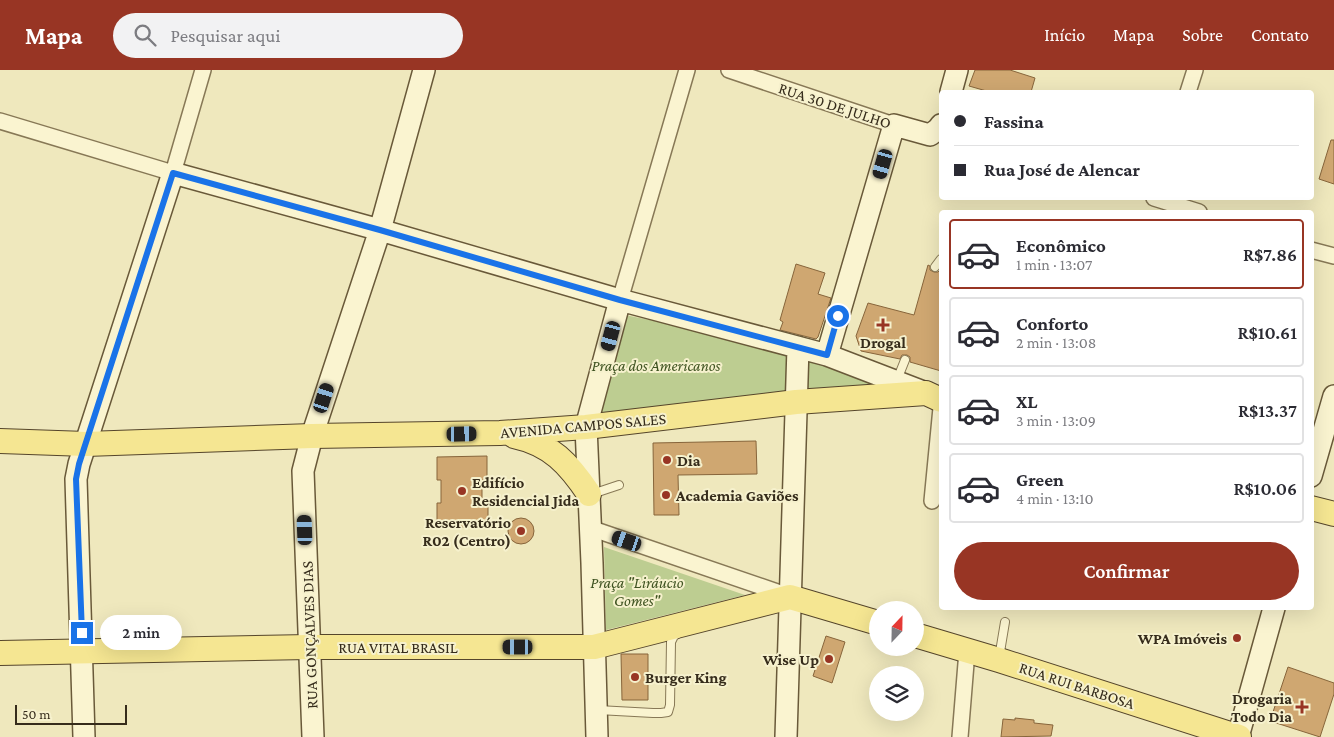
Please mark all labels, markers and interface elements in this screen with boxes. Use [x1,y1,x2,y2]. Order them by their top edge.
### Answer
search box [113,13,463,58]
icon: search [131,21,159,49]
text: Mapa [25,22,83,49]
text: Pesquisar aqui [171,25,280,46]
text: Início [1044,25,1085,45]
text: Mapa [1113,25,1154,45]
text: Sobre [1182,25,1223,45]
text: Contato [1251,25,1309,45]
street label: RUA 30 DE JULHO [776,79,893,133]
text: Fassina [984,111,1044,132]
car [871,148,894,180]
text: Rua José de Alencar [984,159,1140,180]
icon: car [956,232,1001,277]
text: Econômico [1016,235,1106,256]
text: R$7.86 [1243,244,1297,265]
text: 1 min · 13:07 [1016,256,1092,273]
route start [827,305,849,327]
icon: car [956,310,1001,355]
text: Conforto [1016,313,1088,334]
marker: Drogal [877,319,889,331]
car [599,320,622,352]
text: R$10.61 [1238,322,1297,343]
place label: Drogal [860,334,906,351]
text: 2 min · 13:08 [1016,334,1096,351]
park label: Praça dos Americanos [592,357,721,375]
car [312,381,335,415]
icon: car [956,388,1001,433]
text: XL [1016,391,1038,412]
text: R$13.37 [1238,400,1297,421]
street label: AVENIDA CAMPOS SALES [499,410,667,441]
text: 3 min · 13:09 [1016,412,1096,429]
car [446,426,477,442]
place label: Dia [677,452,701,469]
marker: Dia [661,454,673,466]
icon: car [956,466,1001,511]
text: Green [1016,469,1064,490]
place label: Edifício Residencial Jida [472,474,580,509]
text: R$10.06 [1233,478,1297,499]
marker: Edifício Residencial Jida [456,485,468,497]
place label: Academia Gaviões [675,487,799,504]
marker: Academia Gaviões [660,489,672,501]
text: 4 min · 13:10 [1016,490,1094,507]
place label: Reservatório R02 (Centro) [422,514,511,550]
car [296,515,313,545]
marker: Reservatório R02 (Centro) [515,525,527,537]
car [610,529,643,553]
button: Confirmar [954,542,1299,600]
street label: RUA GONÇALVES DIAS [298,561,322,709]
park label: Praça "Liráucio Gomes" [590,574,684,609]
north arrow [869,601,924,656]
map controls [869,601,924,721]
callout: 2 min [100,616,182,650]
route end [71,622,93,644]
text: 2 min [122,624,160,641]
place label: WPA Imóveis [1137,630,1227,647]
marker: WPA Imóveis [1231,632,1243,644]
street label: RUA VITAL BRASIL [338,639,458,656]
car [503,640,533,655]
place label: Wise Up [762,651,819,668]
marker: Wise Up [823,653,835,665]
street label: RUA RUI BARBOSA [1017,659,1138,712]
button: layers [869,666,924,721]
place label: Burger King [645,669,727,686]
marker: Burger King [629,671,641,683]
place label: Drogaria Todo Dia [1231,690,1292,725]
marker: Drogaria Todo Dia [1296,701,1308,713]
scale bar [15,702,128,725]
text: 50 m [22,706,50,722]

